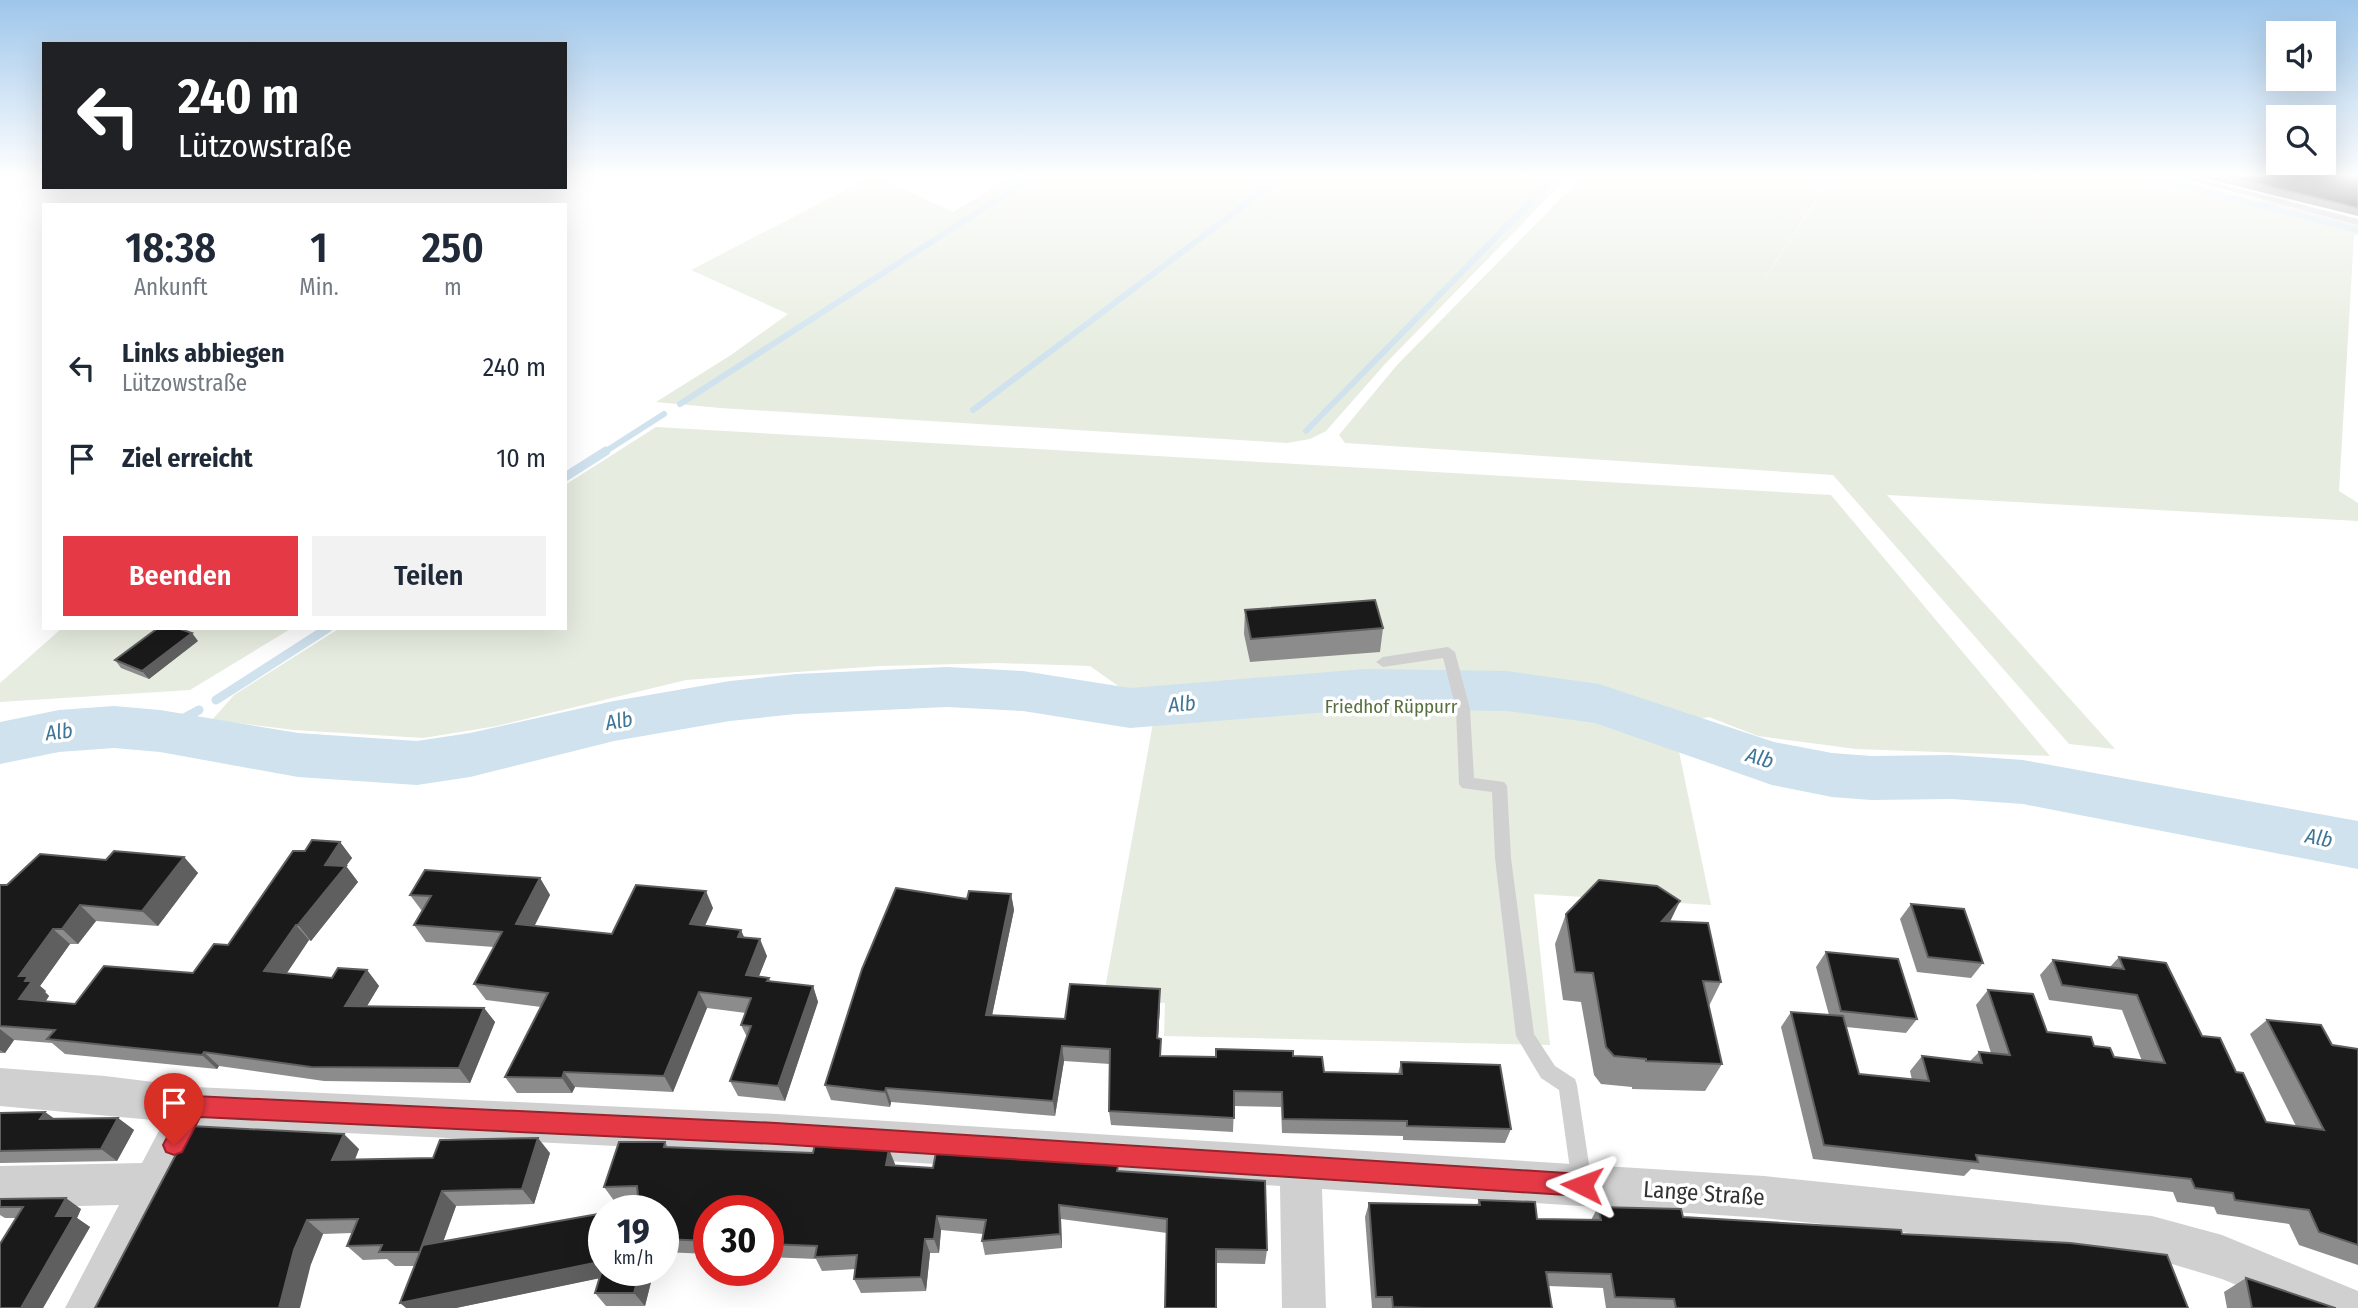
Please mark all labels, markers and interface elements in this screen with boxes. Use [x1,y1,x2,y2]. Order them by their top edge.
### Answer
map controls [2266,21,2336,175]
button: sound [2266,21,2336,91]
text: 240 m [178,67,299,126]
icon: left [63,70,154,161]
button: search [2266,105,2336,175]
text: Lützowstraße [178,127,352,165]
text: 18:38 [125,223,216,273]
text: 1 [310,223,328,273]
text: 250 [422,223,484,273]
text: Ankunft [134,273,207,301]
text: Min. [299,273,339,301]
text: m [444,273,462,301]
text: Links abbiegen [122,338,285,369]
icon: left [63,349,101,387]
text: 240 m [483,352,546,383]
text: Lützowstraße [122,369,247,397]
icon: arrive [63,440,101,478]
text: Ziel erreicht [122,443,253,474]
text: 10 m [496,443,546,474]
button: Beenden [63,536,298,616]
button: Teilen [312,536,546,616]
water label: Alb [1166,690,1197,718]
park label: Friedhof Rüppurr [1325,695,1458,718]
water label: Alb [602,706,635,736]
water label: Alb [43,717,74,747]
water label: Alb [1742,741,1777,774]
water label: Alb [2302,822,2335,853]
pin [144,1073,204,1145]
icon: arrive [155,1084,193,1122]
position arrow [1545,1148,1619,1222]
street label: Lange Straße [1642,1175,1766,1211]
speed limit sign: 30 [693,1195,784,1286]
text: 19 [617,1210,650,1252]
text: km/h [613,1247,654,1269]

